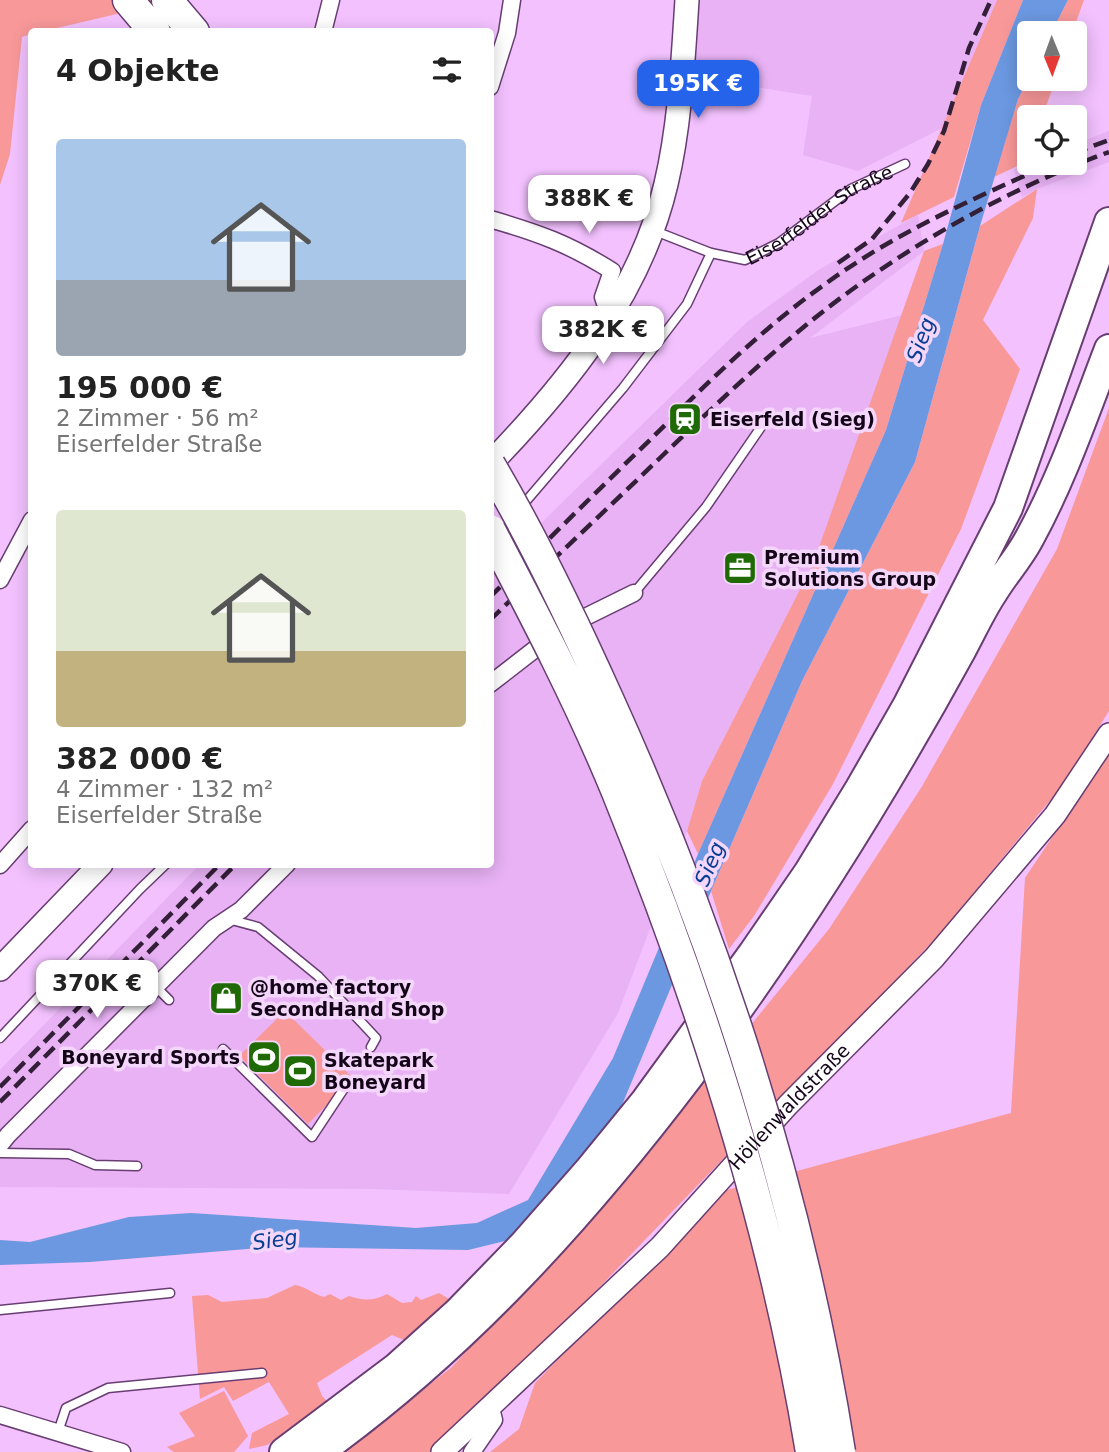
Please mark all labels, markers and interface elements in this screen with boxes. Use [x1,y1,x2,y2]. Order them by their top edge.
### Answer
north arrow [1017,21,1087,91]
map controls [1017,21,1087,175]
icon: filters [428,51,466,89]
text: 4 Objekte [56,53,220,88]
pin: 195K € [641,60,755,120]
text: 195K € [653,70,743,96]
button: locate [1017,105,1087,175]
street label: Eiserfelder Straße [742,160,896,269]
pin: 388K € [532,176,646,235]
icon: home [198,184,324,310]
text: 388K € [544,185,634,211]
pin: 382K € [546,306,660,366]
water label: Sieg [902,315,940,365]
text: 382K € [558,316,648,342]
text: 195 000 € [56,370,223,405]
station icon: Eiserfeld (Sieg) [666,400,704,438]
text: 2 Zimmer · 56 m² [56,405,259,431]
place label: Eiserfeld (Sieg) [710,408,875,430]
text: Eiserfelder Straße [56,431,262,457]
place label: Premium Solutions Group [764,546,936,590]
office icon: Premium Solutions Group [721,549,759,587]
icon: home [198,555,324,681]
text: 382 000 € [56,741,223,776]
text: 4 Zimmer · 132 m² [56,776,273,802]
text: Eiserfelder Straße [56,802,262,828]
water label: Sieg [690,838,730,890]
pin: 370K € [40,960,154,1020]
text: 370K € [52,970,142,996]
place label: @home factory SecondHand Shop [250,976,444,1020]
shop icon: @home factory SecondHand Shop [207,979,245,1017]
sports icon: Boneyard Sports [245,1038,283,1076]
street label: Höllenwaldstraße [724,1039,854,1174]
place label: Boneyard Sports [61,1046,240,1068]
place label: Skatepark Boneyard [324,1049,434,1093]
sports icon: Skatepark Boneyard [281,1052,319,1090]
water label: Sieg [251,1225,299,1255]

